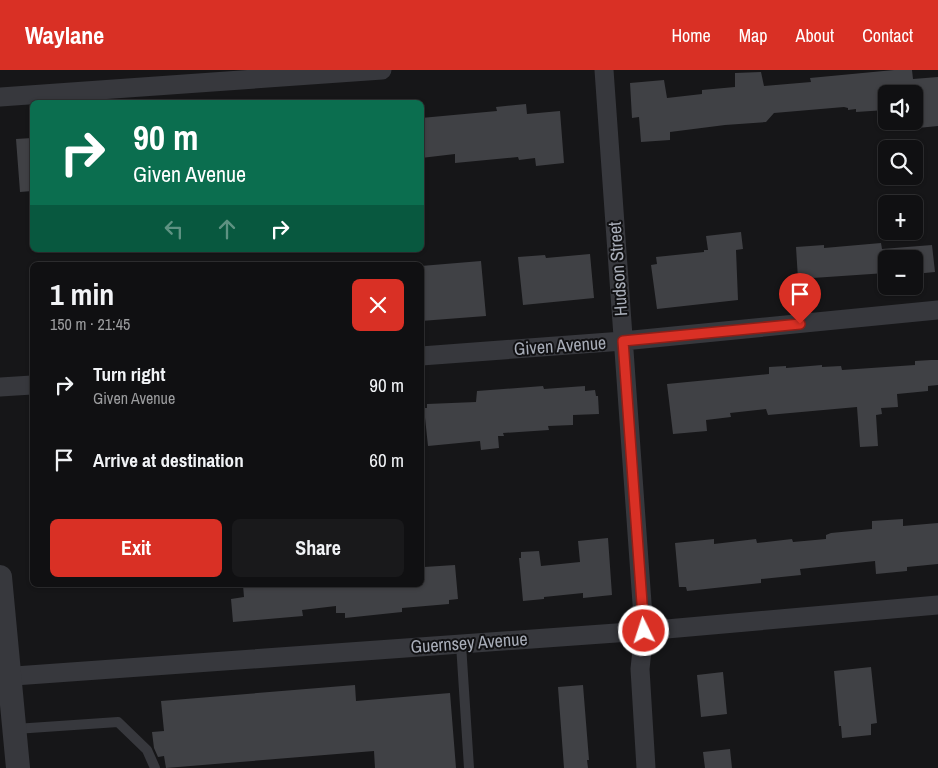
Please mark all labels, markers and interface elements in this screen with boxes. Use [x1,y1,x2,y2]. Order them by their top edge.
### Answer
text: Waylane [25,19,104,51]
text: Home [671,23,711,48]
text: Map [739,23,768,48]
text: About [796,23,834,48]
text: Contact [862,23,913,48]
map controls [878,85,923,295]
button: sound [878,85,923,130]
text: 90 m [133,114,198,161]
icon: right [50,120,115,185]
button: search [878,140,923,185]
text: Given Avenue [133,159,246,189]
button: + [878,195,923,240]
icon: left [160,215,188,243]
icon: ahead [213,215,241,243]
icon: right [266,215,294,243]
street label: Hudson Street [602,221,633,317]
button: − [878,250,923,295]
pin [779,273,821,324]
text: 1 min [50,274,114,314]
button: close [352,279,404,331]
icon: arrive [786,280,814,308]
text: 150 m · 21:45 [50,313,130,335]
street label: Given Avenue [513,330,607,361]
text: Turn right [93,361,165,387]
icon: right [50,371,78,399]
text: 90 m [369,372,404,398]
text: Given Avenue [93,387,175,409]
icon: arrive [50,446,78,474]
text: Arrive at destination [93,447,244,473]
text: 60 m [369,447,404,473]
button: Exit [50,519,222,577]
button: Share [232,519,404,577]
position arrow [617,604,669,656]
street label: Guernsey Avenue [410,626,528,659]

